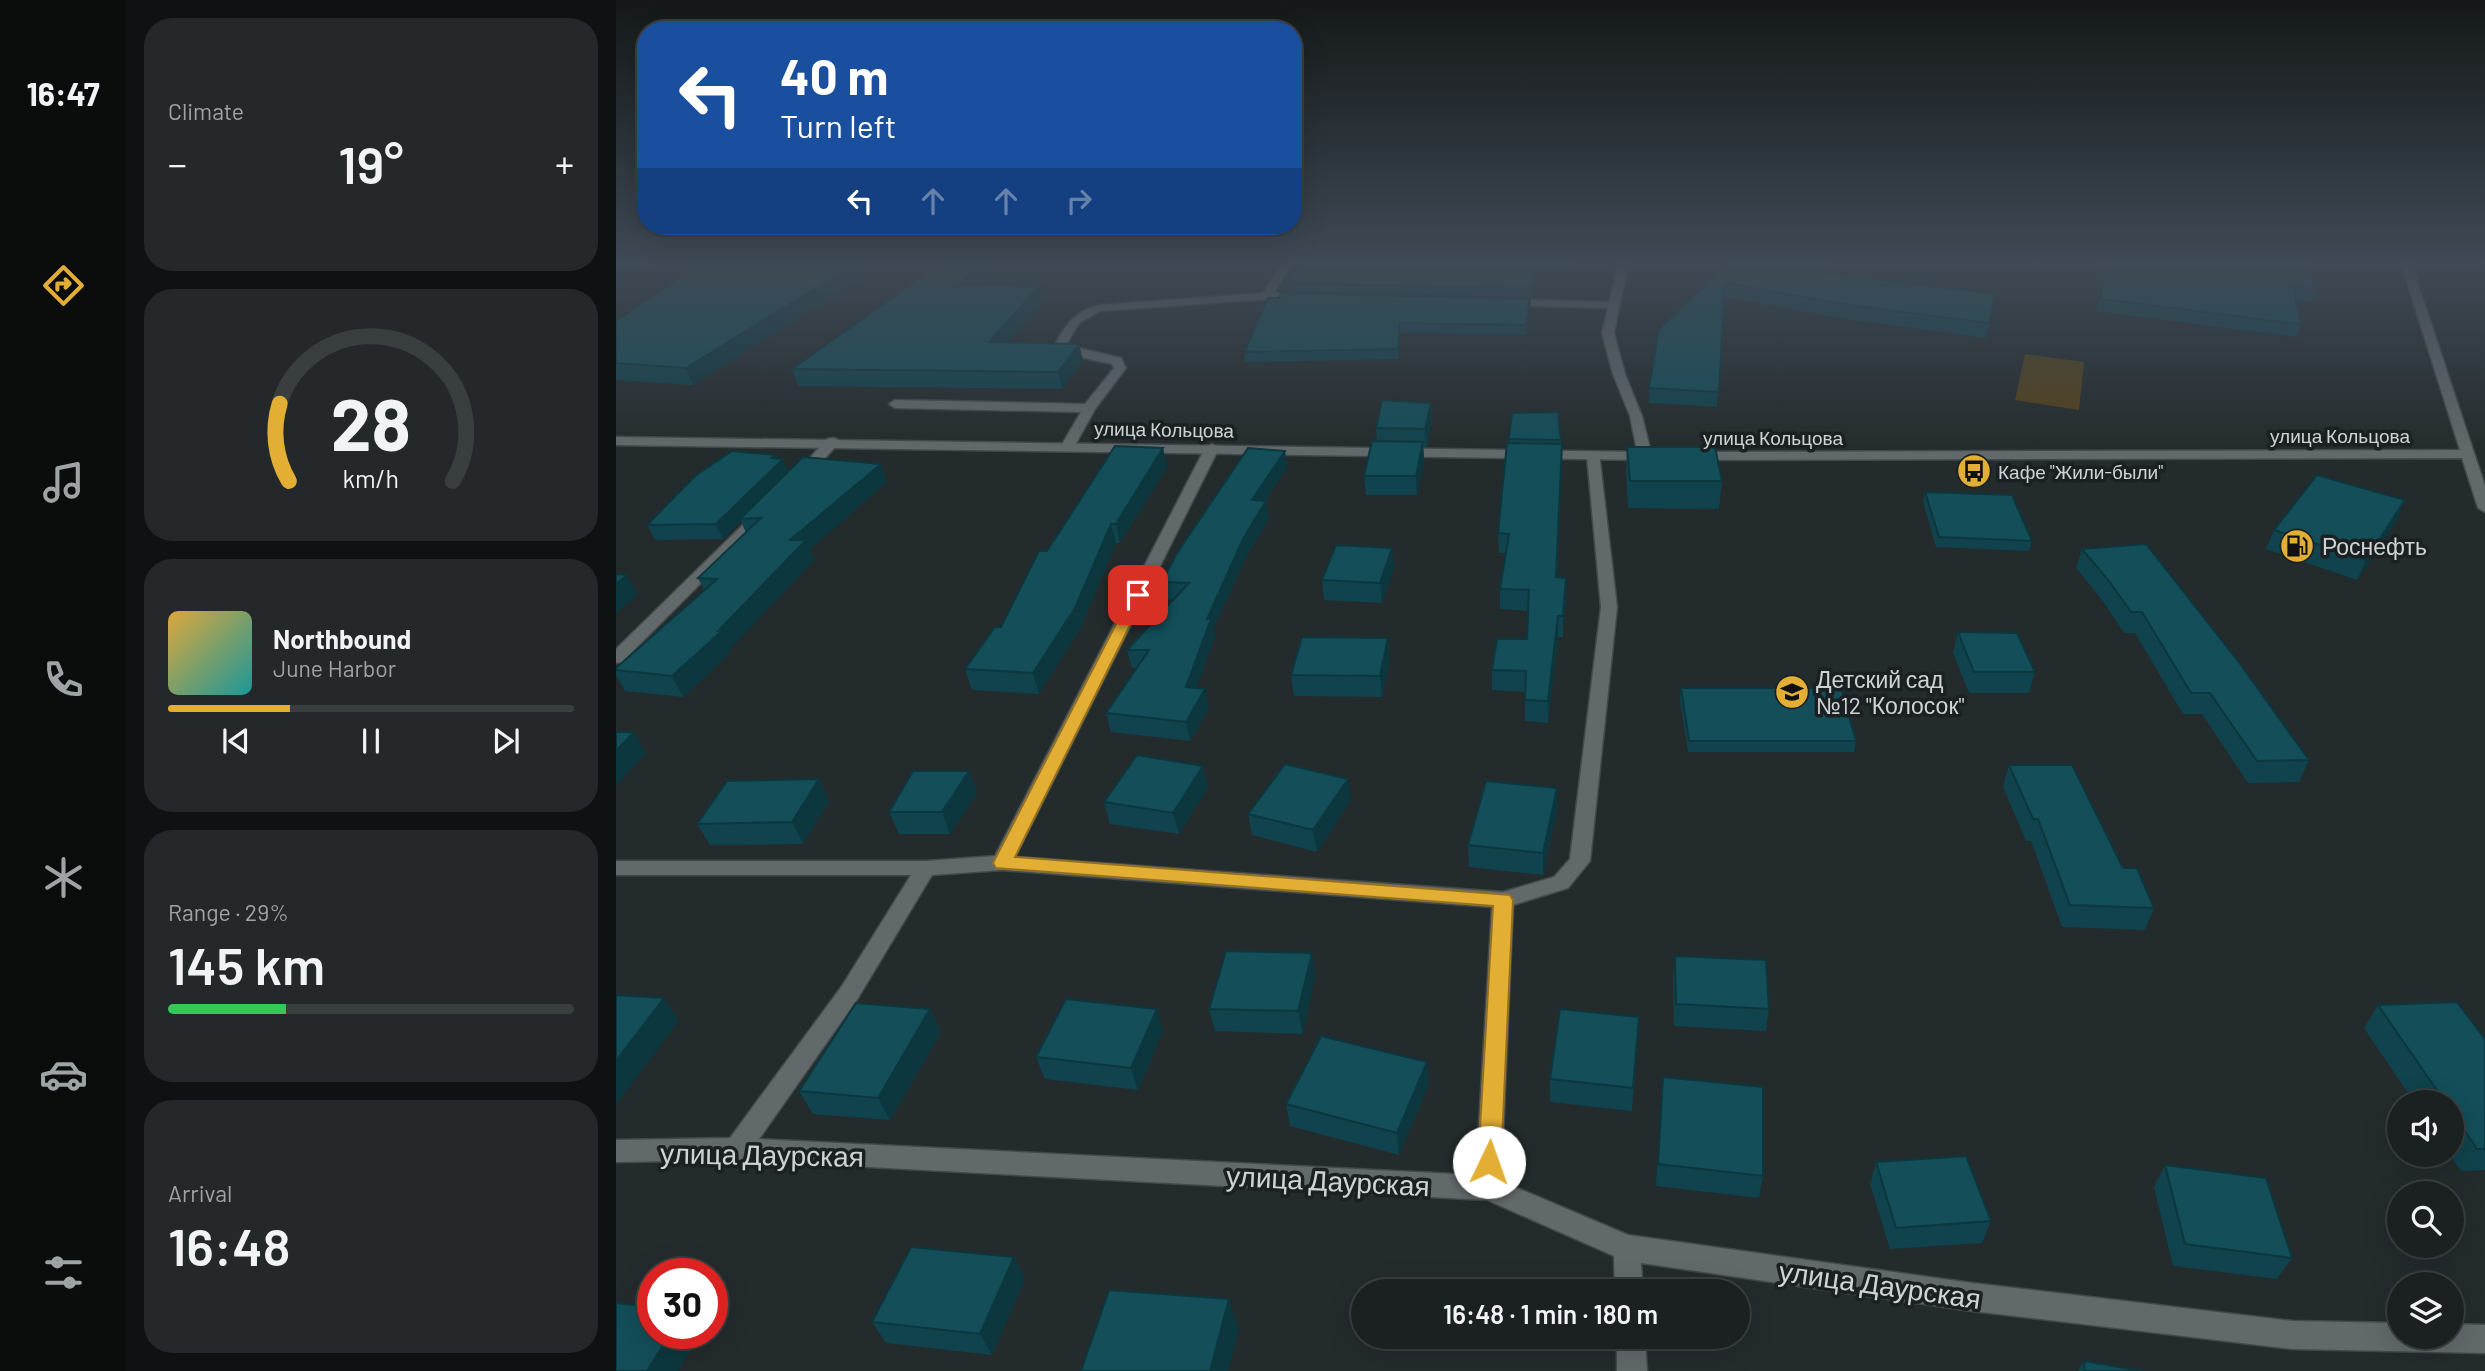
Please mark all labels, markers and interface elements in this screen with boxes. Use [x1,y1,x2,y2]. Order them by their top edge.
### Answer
text: 40 m [780,46,888,105]
icon: left [665,49,756,140]
text: 16:47 [26,74,100,112]
text: Climate [168,97,244,125]
text: Turn left [780,106,897,144]
text: 19° [338,132,404,194]
text: − [168,140,187,186]
text: + [555,140,574,186]
icon: left [841,182,879,220]
icon: ahead [914,182,952,220]
icon: ahead [987,182,1025,220]
icon: right [1060,182,1098,220]
icon: directions [39,261,88,310]
text: 28 [331,378,411,466]
street label: улица Кольцова [1094,416,1235,442]
street label: улица Кольцова [2270,424,2410,447]
street label: улица Кольцова [1703,426,1843,449]
bus stop icon: Кафе "Жили-были" [1955,452,1993,490]
icon: music [39,458,88,507]
place label: Кафе "Жили-были" [1998,460,2163,483]
text: km/h [343,463,399,493]
fuel station icon: Роснефть [2278,527,2316,565]
place label: Роснефть [2322,532,2427,560]
pin [1108,565,1168,625]
icon: arrive [1119,576,1157,614]
text: Northbound [273,623,411,654]
text: June Harbor [273,654,396,682]
icon: phone [39,655,88,704]
place label: Детский сад №12 "Колосок" [1816,665,1965,719]
school or university icon: Детский сад №12 "Колосок" [1773,673,1811,711]
icon: previous [217,722,255,760]
icon: pause [352,722,390,760]
icon: next [487,722,525,760]
icon: climate [39,853,88,902]
text: Range · 29% [168,898,289,926]
text: 145 km [168,933,325,995]
icon: car [39,1050,88,1099]
map controls [2387,1090,2464,1349]
button: sound [2387,1090,2464,1167]
position arrow [1452,1125,1526,1199]
street label: улица Даурская [660,1135,864,1173]
street label: улица Даурская [1225,1158,1431,1202]
text: Arrival [168,1179,232,1207]
button: search [2387,1181,2464,1258]
text: 16:48 [168,1214,290,1276]
icon: filters [39,1248,88,1297]
street label: улица Даурская [1777,1253,1983,1315]
speed limit sign: 30 [637,1258,728,1349]
button: layers [2387,1272,2464,1349]
text: 16:48 · 1 min · 180 m [1443,1298,1658,1329]

